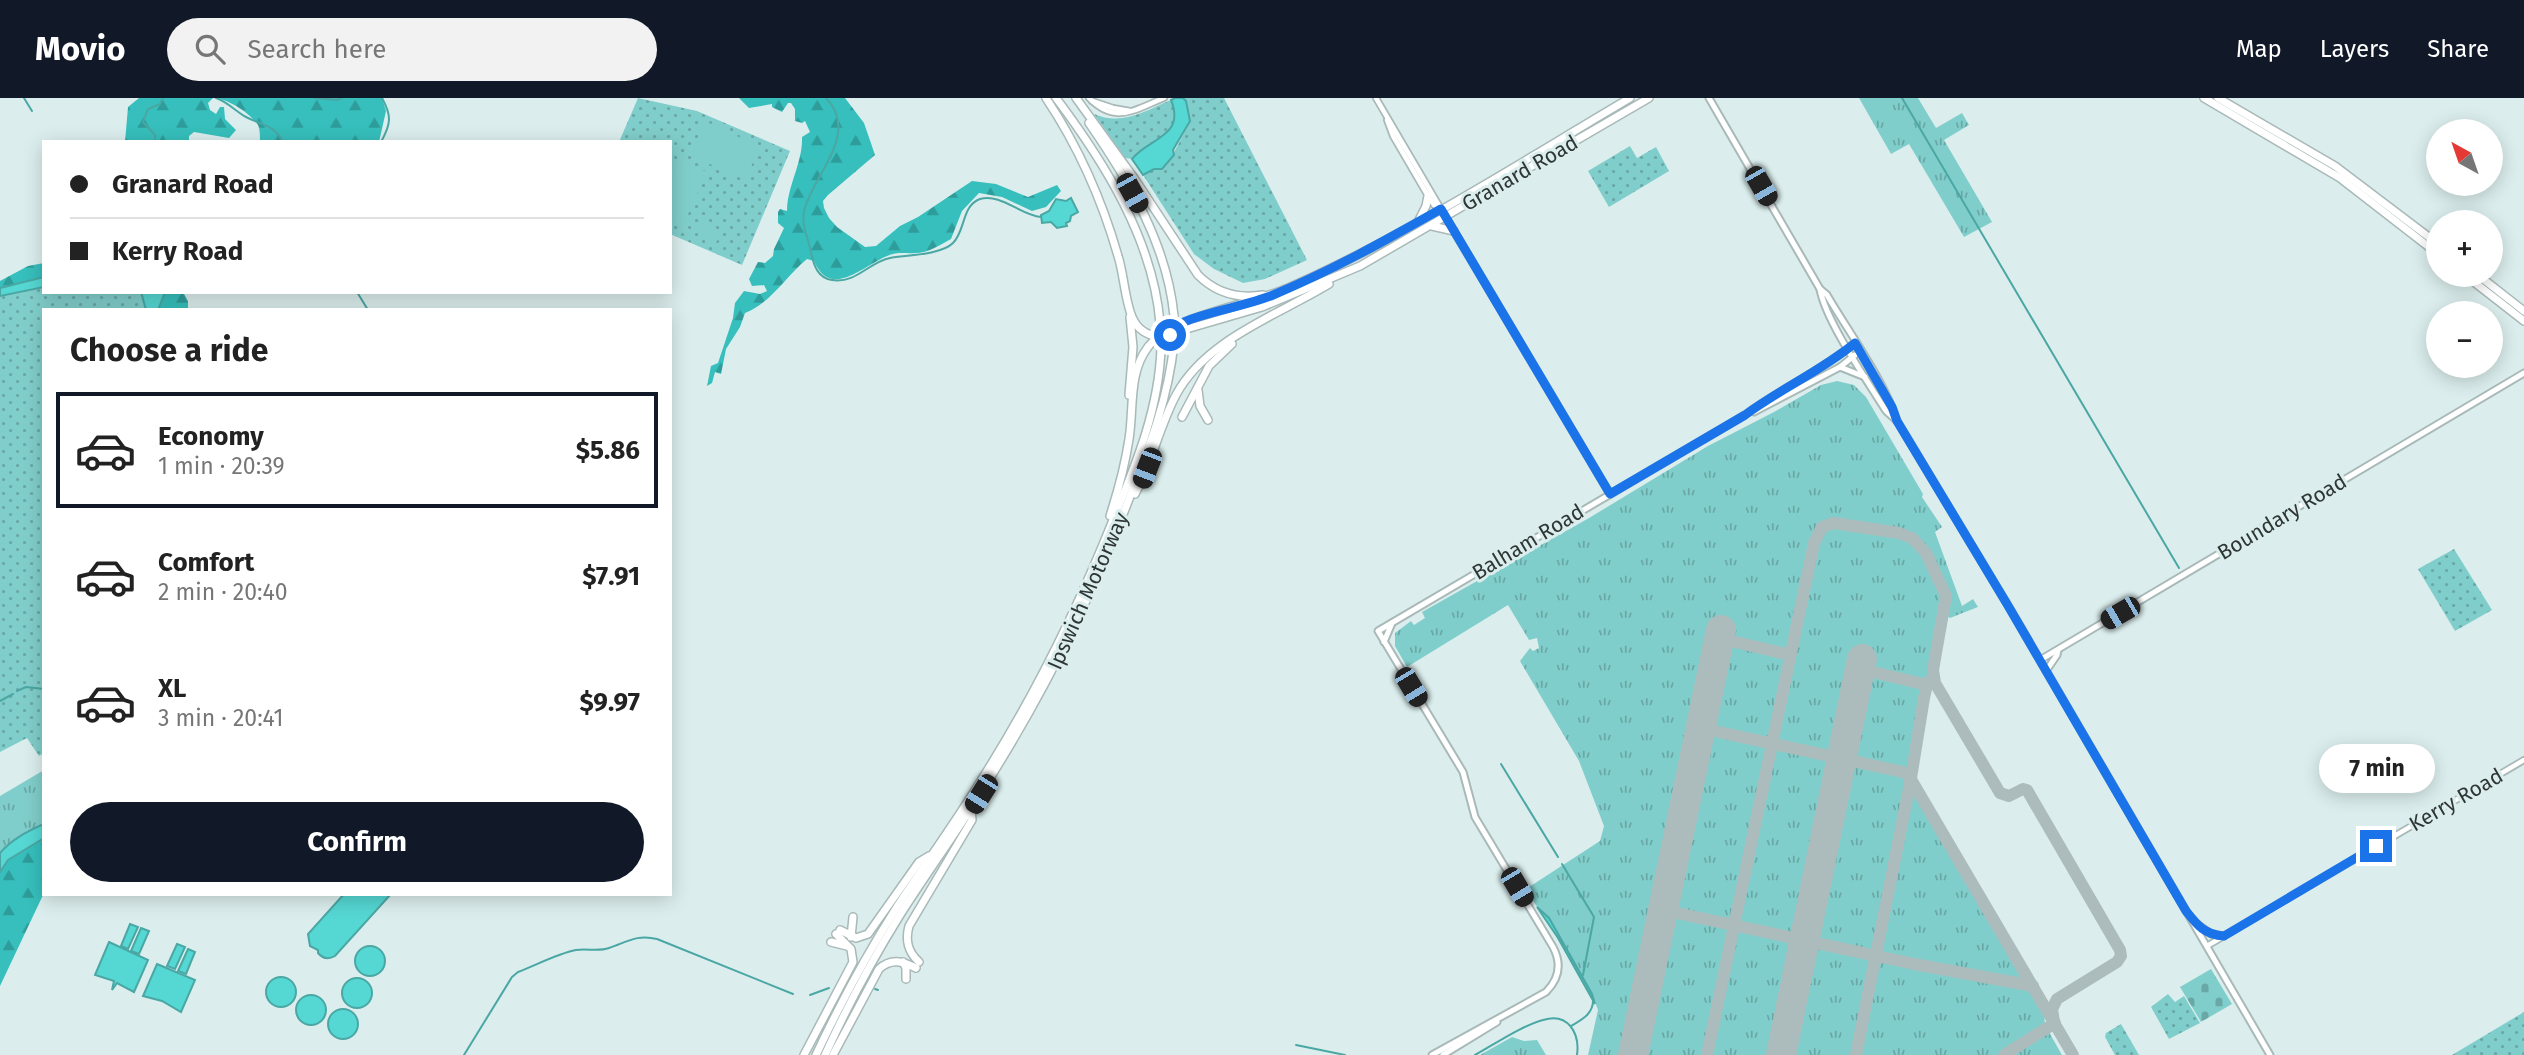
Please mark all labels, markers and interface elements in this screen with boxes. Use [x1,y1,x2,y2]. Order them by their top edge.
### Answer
search box [167,18,657,81]
text: Movio [35,29,125,69]
icon: search [191,30,229,68]
text: Search here [247,34,386,65]
text: Map [2236,35,2282,63]
text: Layers [2320,35,2389,63]
text: Share [2427,35,2489,63]
north arrow [2426,119,2502,196]
map controls [2426,119,2503,378]
street label: Granard Road [1457,129,1583,217]
car [1742,163,1781,209]
text: Granard Road [112,169,274,200]
car [1113,170,1152,216]
button: + [2426,210,2503,287]
text: Kerry Road [112,236,243,267]
button: − [2426,301,2503,378]
route start [1154,319,1186,351]
text: Choose a ride [70,331,268,369]
icon: car [74,419,137,482]
text: Economy [158,421,264,452]
text: $5.86 [576,435,640,466]
car [1130,445,1165,491]
text: 1 min · 20:39 [158,452,285,480]
street label: Boundary Road [2213,468,2351,566]
street label: Balham Road [1467,498,1589,586]
street label: Ipswich Motorway [1042,508,1135,674]
icon: car [74,545,137,608]
text: Comfort [158,547,254,578]
text: $7.91 [582,561,640,592]
text: 2 min · 20:40 [158,578,288,606]
car [2097,593,2144,633]
car [1392,664,1431,710]
icon: car [74,671,137,734]
text: XL [158,673,186,704]
text: $9.97 [579,687,640,718]
text: 3 min · 20:41 [158,704,283,732]
callout: 7 min [2318,744,2434,794]
text: 7 min [2349,754,2405,782]
street label: Kerry Road [2404,763,2508,837]
car [961,771,1002,817]
button: Confirm [70,802,644,882]
route end [2360,830,2392,862]
car [1498,864,1537,910]

